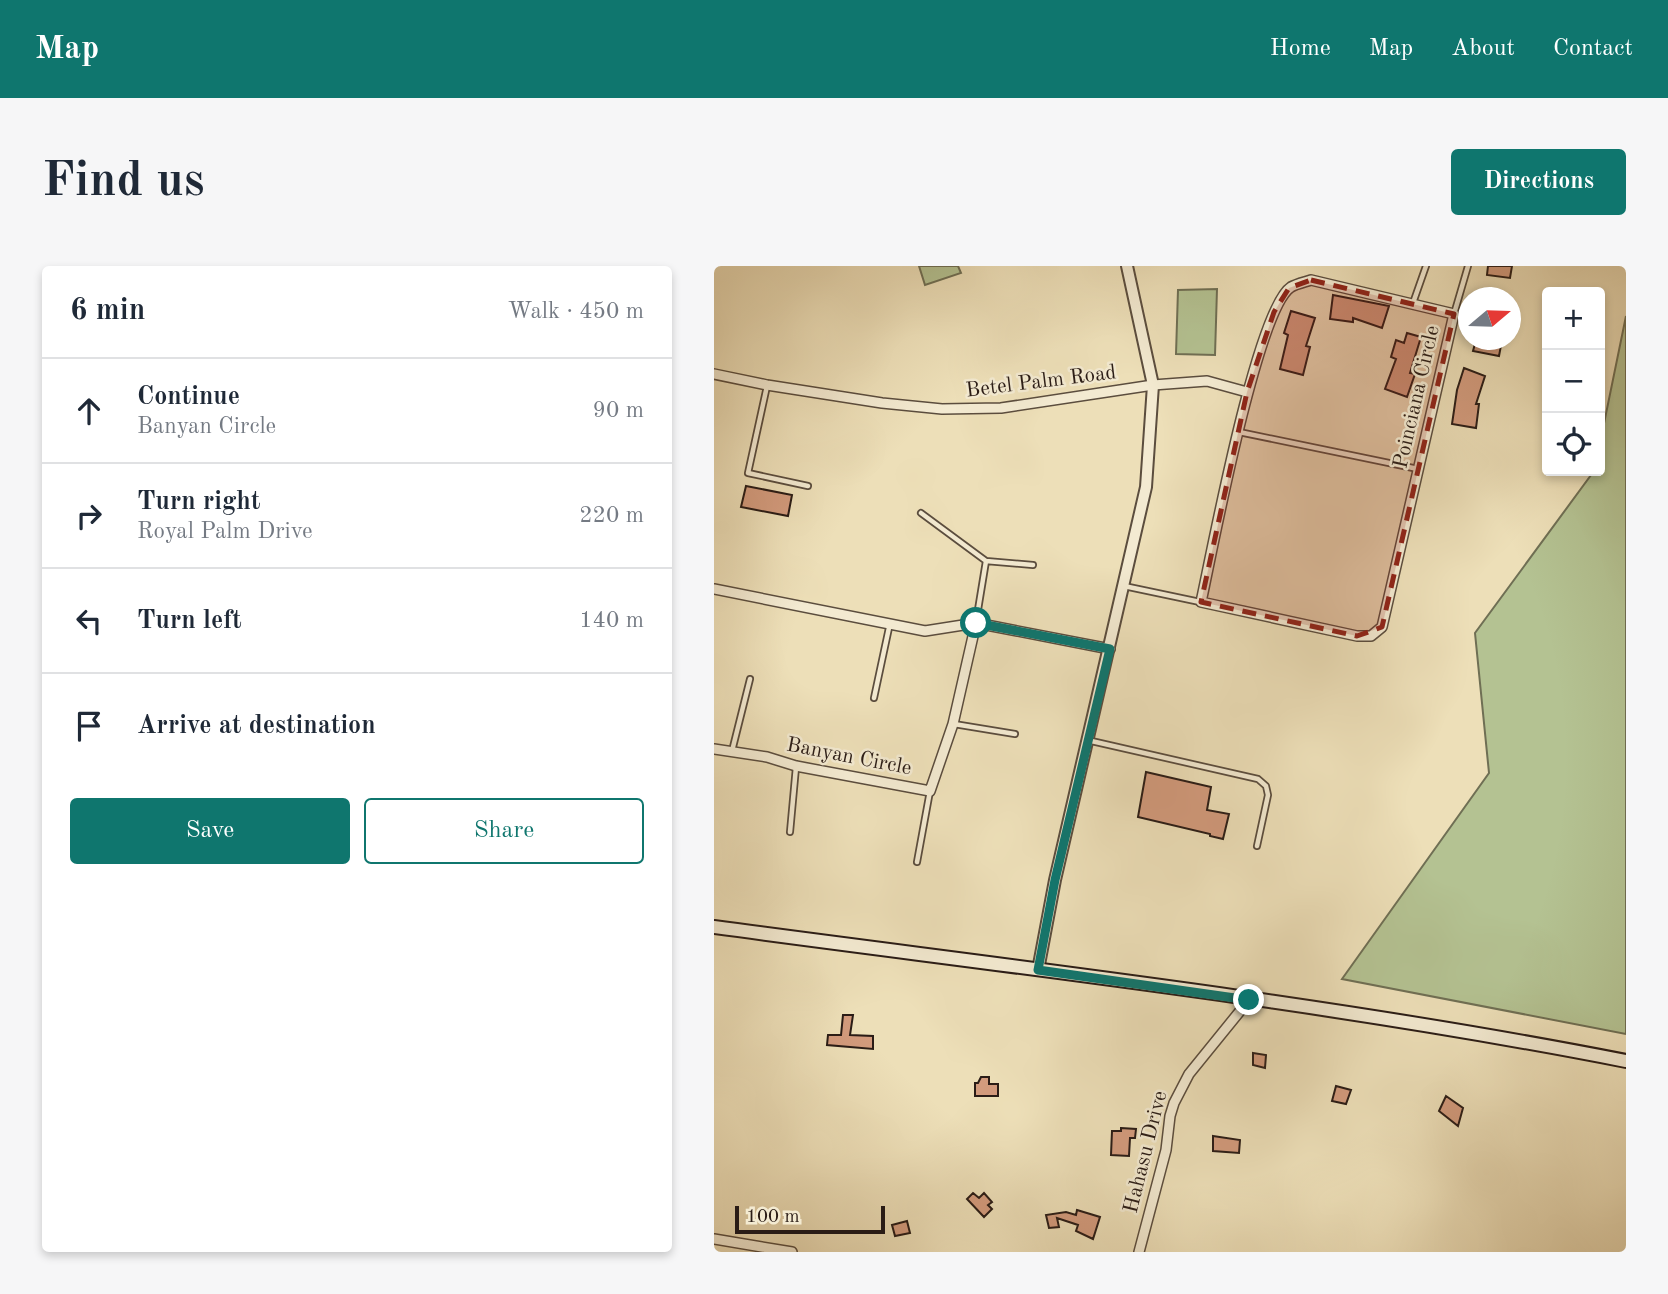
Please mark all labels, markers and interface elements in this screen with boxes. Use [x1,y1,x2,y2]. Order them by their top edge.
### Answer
text: Map [35,33,99,66]
text: Home [1270,37,1331,61]
text: Map [1369,37,1413,61]
text: About [1451,37,1515,61]
text: Contact [1553,37,1633,61]
button: Directions [1451,149,1626,215]
text: Find us [42,158,205,207]
north arrow [1458,287,1521,350]
map controls [1542,287,1605,476]
button: + [1542,287,1605,350]
text: 6 min [70,296,145,326]
text: Walk · 450 m [508,300,644,323]
street label: Poinciana Circle [1390,323,1444,471]
button: − [1542,350,1605,413]
street label: Betel Palm Road [965,362,1117,402]
text: Continue [137,384,240,410]
icon: ahead [70,392,108,430]
text: 90 m [593,399,644,422]
button: locate [1542,413,1605,476]
text: Banyan Circle [137,415,276,438]
text: Turn right [137,489,260,515]
icon: right [70,497,108,535]
text: 220 m [579,504,644,527]
text: Royal Palm Drive [137,520,313,543]
icon: left [70,602,108,640]
route start [960,607,991,638]
text: Turn left [137,608,242,634]
text: 140 m [579,609,644,632]
icon: arrive [70,707,108,745]
text: Arrive at destination [137,713,376,739]
street label: Banyan Circle [785,735,913,779]
button: Save [70,798,350,864]
button: Share [364,798,644,864]
route end [1233,984,1264,1015]
street label: Hahasu Drive [1121,1089,1171,1215]
scale bar [735,1203,886,1235]
text: 100 m [746,1208,799,1227]

